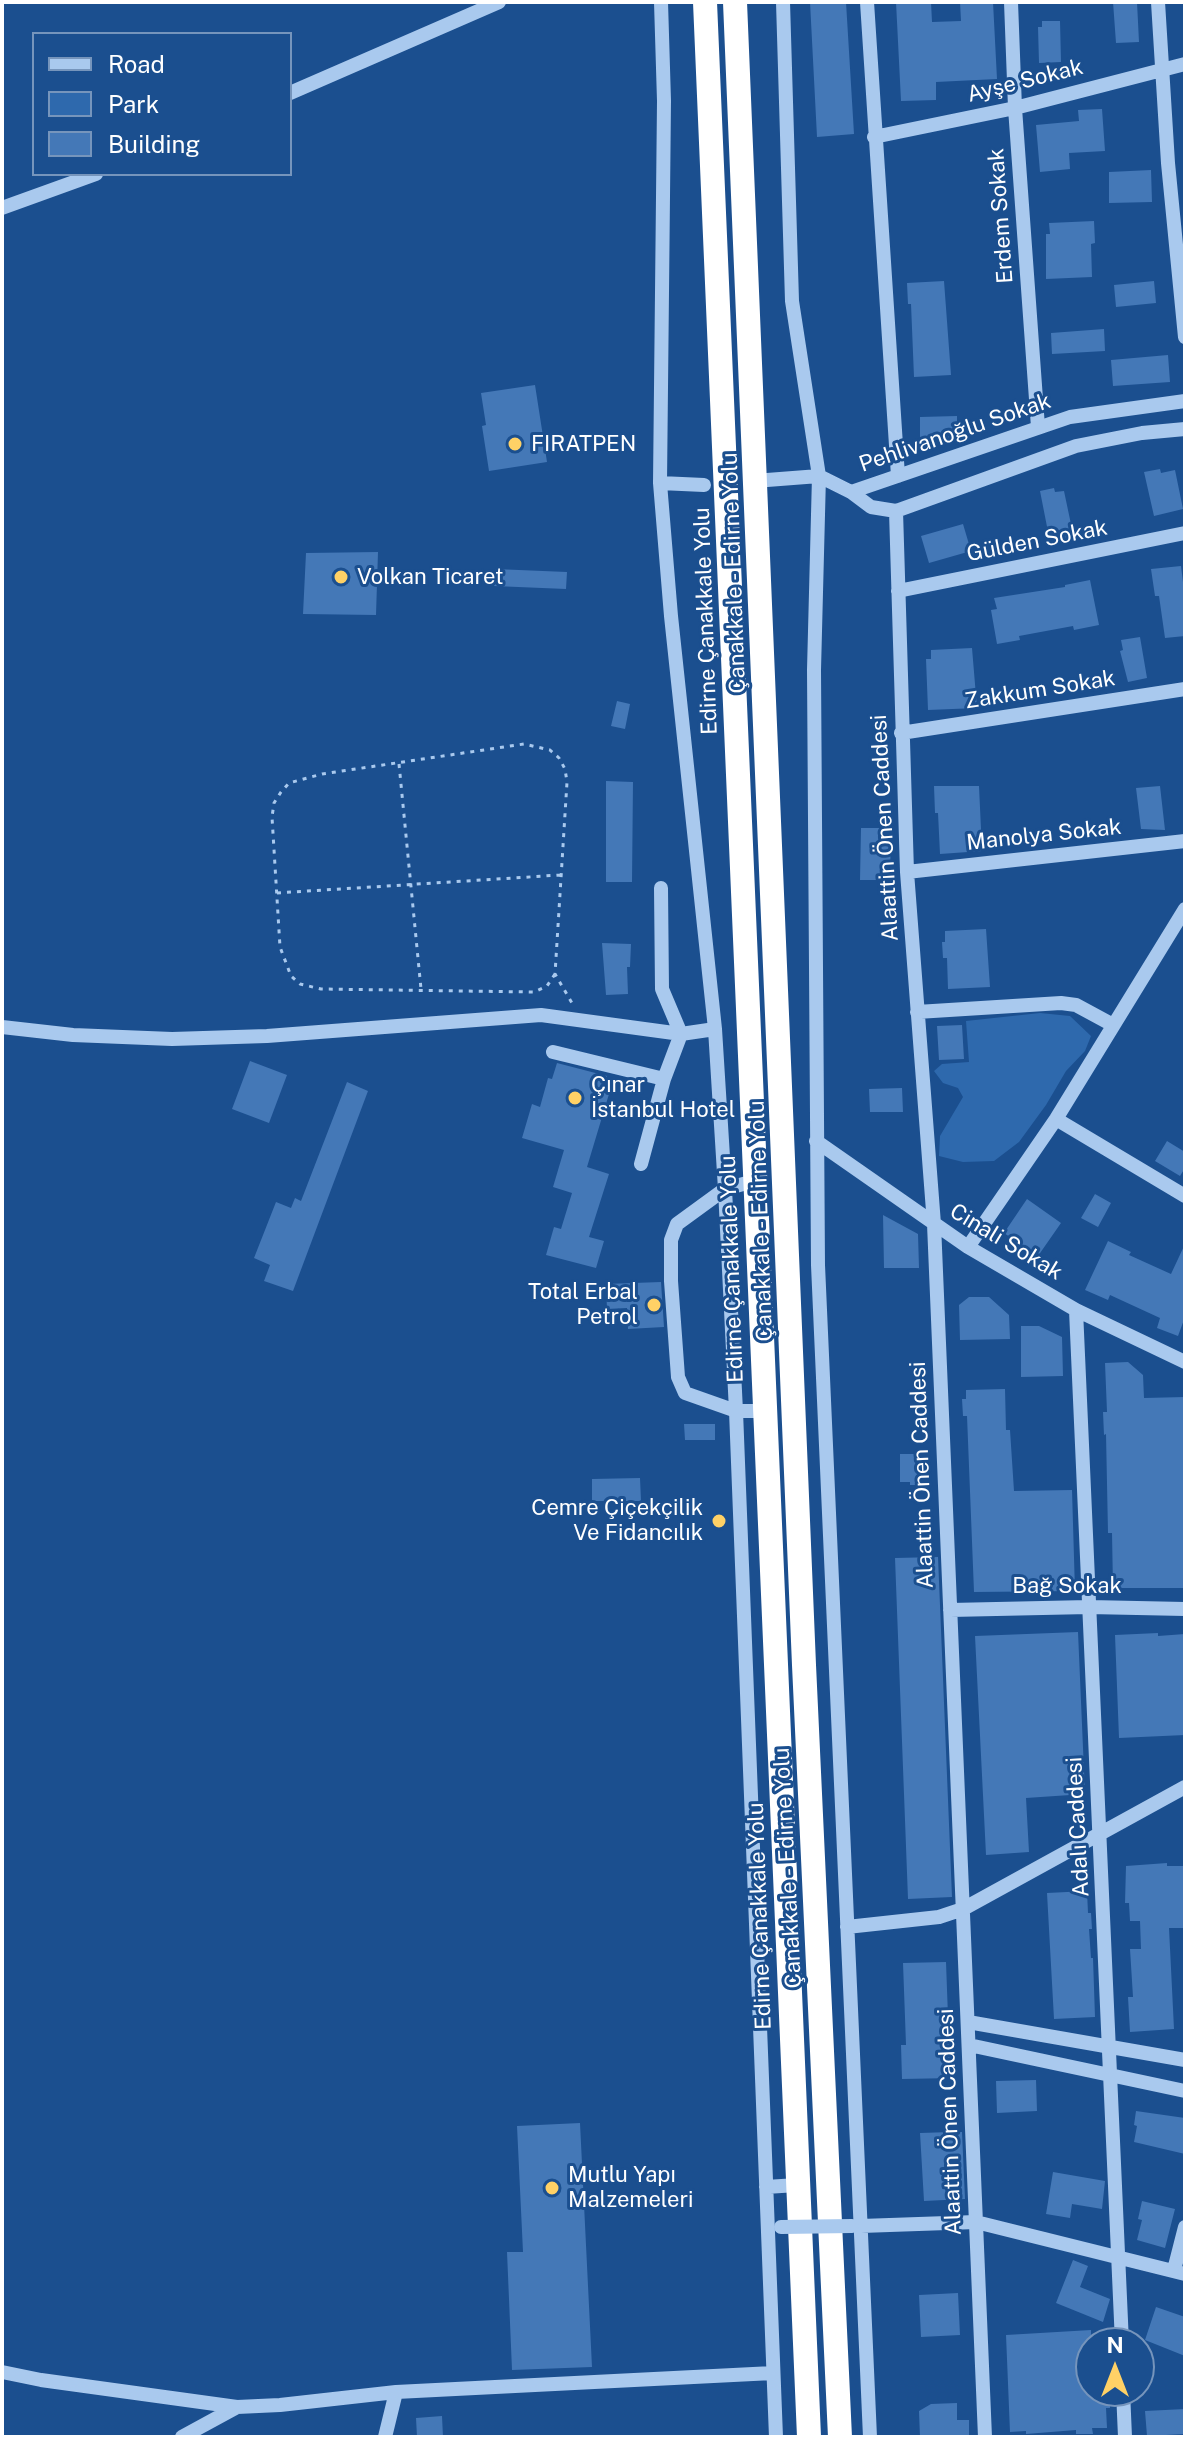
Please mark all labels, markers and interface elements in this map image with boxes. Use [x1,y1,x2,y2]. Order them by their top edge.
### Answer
legend [32,32,292,176]
text: Road [108,50,165,78]
street label: Ayşe Sokak [964,54,1086,108]
text: Park [108,90,159,118]
text: Building [108,130,200,158]
street label: Erdem Sokak [983,147,1019,285]
street label: Pehlivanoğlu Sokak [856,388,1054,478]
place label: FIRATPEN [531,431,636,457]
marker: FIRATPEN [506,435,524,453]
street label: Çanakkale - Edirne Yolu [717,452,751,694]
street label: Edirne Çanakkale Yolu [689,507,723,735]
street label: Gülden Sokak [965,514,1109,568]
place label: Volkan Ticaret [357,564,503,590]
marker: Volkan Ticaret [332,568,350,586]
street label: Zakkum Sokak [963,665,1117,715]
street label: Alaattin Önen Caddesi [866,714,904,942]
street label: Manolya Sokak [965,814,1123,856]
place label: Çınar İstanbul Hotel [591,1072,735,1124]
marker: Çınar İstanbul Hotel [566,1089,584,1107]
street label: Çanakkale - Edirne Yolu [744,1100,778,1342]
street label: Edirne Çanakkale Yolu [715,1155,749,1383]
street label: Cinali Sokak [945,1198,1067,1286]
place label: Total Erbal Petrol [528,1279,638,1330]
marker: Total Erbal Petrol [645,1296,663,1314]
street label: Alaattin Önen Caddesi [905,1361,939,1589]
place label: Cemre Çiçekçilik Ve Fidancılık [531,1495,703,1546]
marker: Cemre Çiçekçilik Ve Fidancılık [710,1512,728,1530]
street label: Bağ Sokak [1012,1573,1122,1599]
street label: Çanakkale - Edirne Yolu [769,1747,807,1989]
street label: Adalı Caddesi [1061,1756,1095,1898]
street label: Edirne Çanakkale Yolu [743,1802,777,2030]
street label: Alaattin Önen Caddesi [933,2008,967,2236]
place label: Mutlu Yapı Malzemeleri [568,2162,693,2214]
marker: Mutlu Yapı Malzemeleri [543,2179,561,2197]
north arrow [1075,2327,1155,2407]
text: N [1106,2332,1124,2358]

